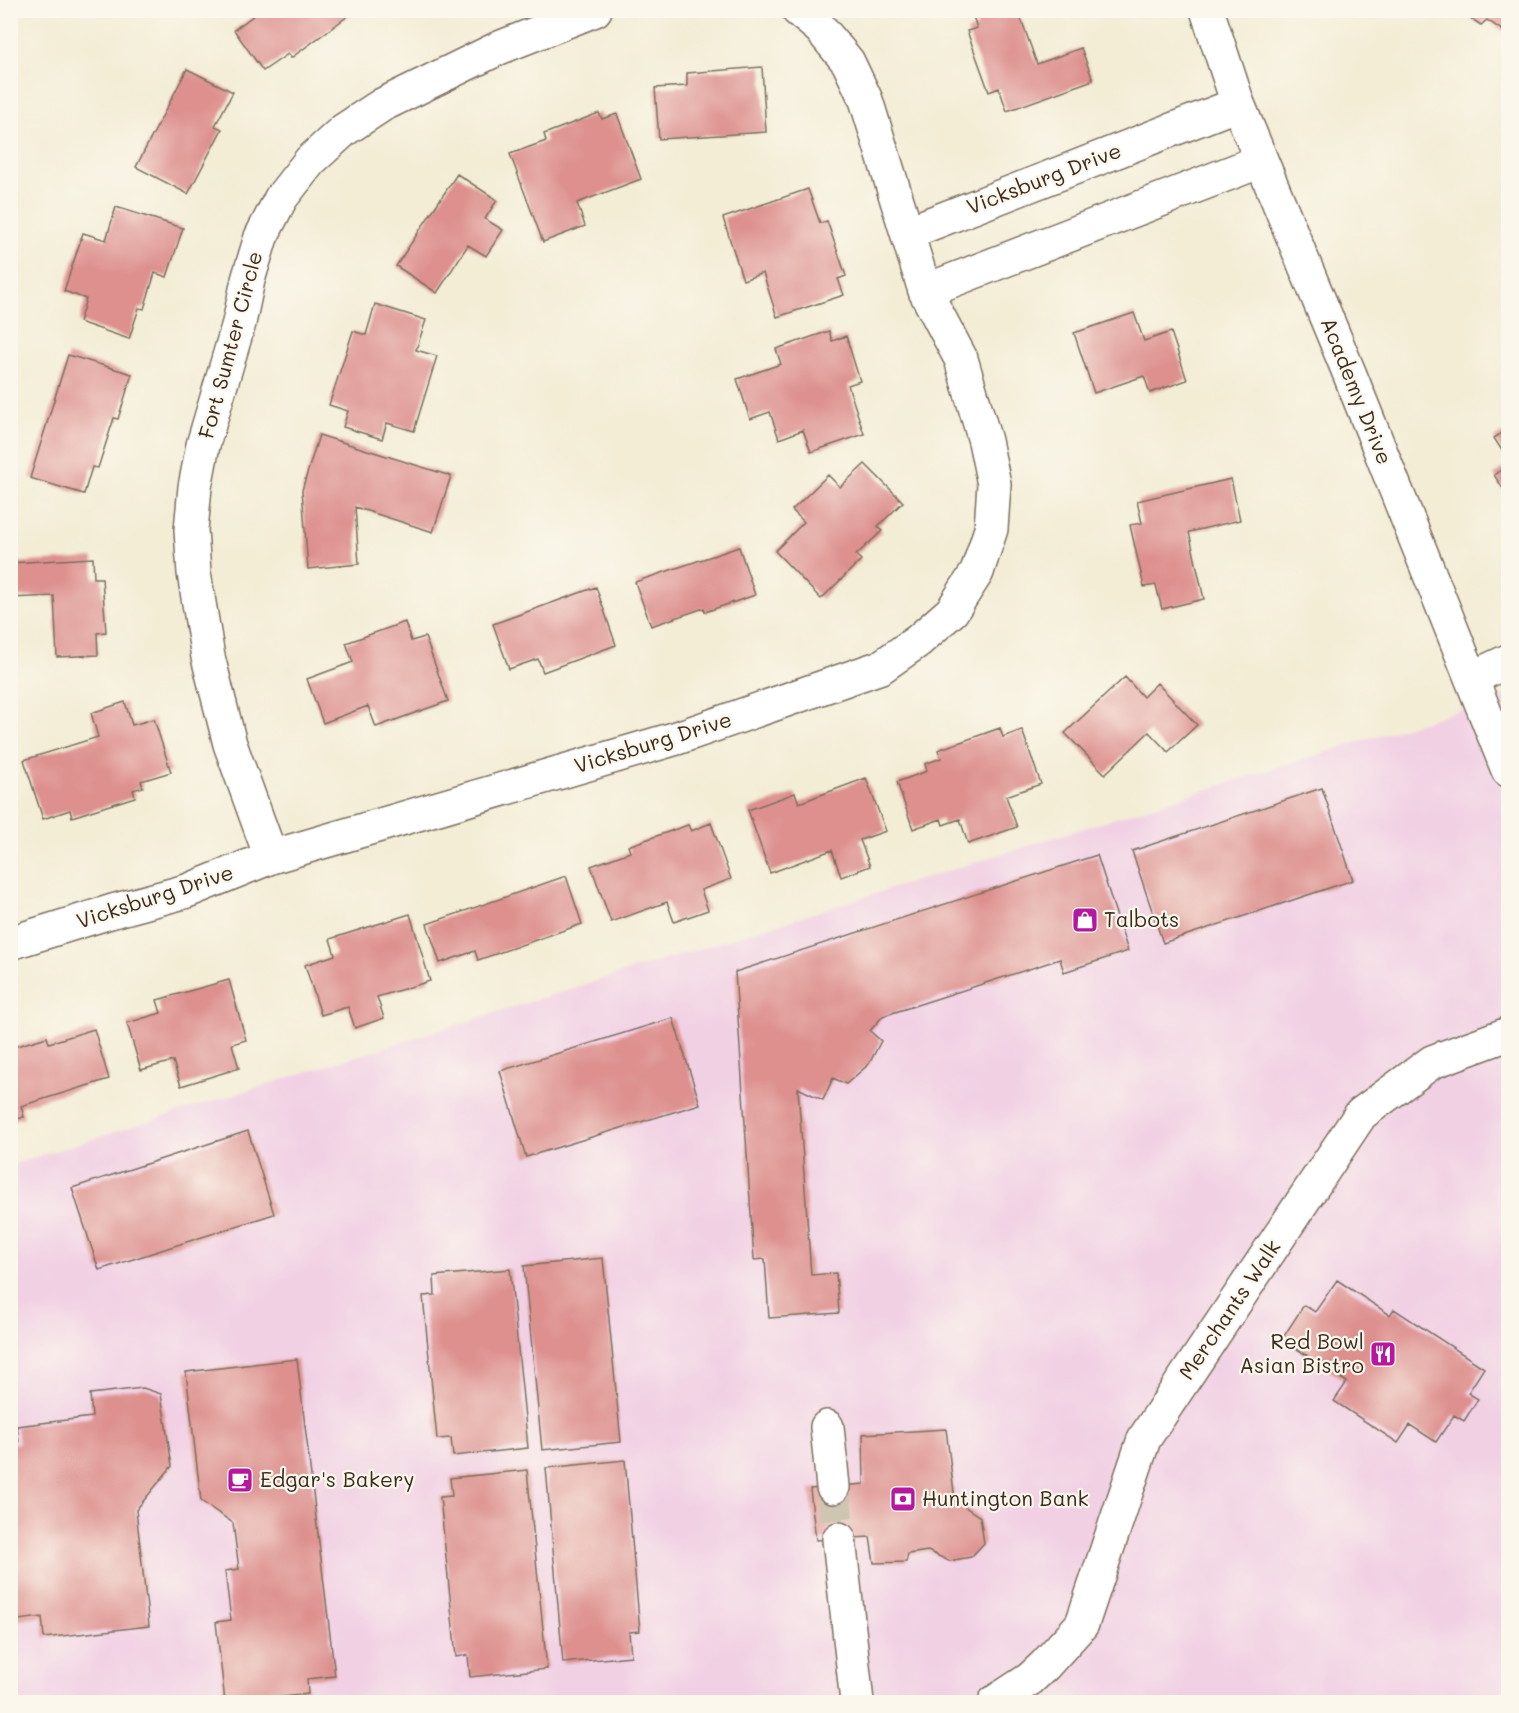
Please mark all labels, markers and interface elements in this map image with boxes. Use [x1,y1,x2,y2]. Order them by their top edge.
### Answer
street label: Vicksburg Drive [962,136,1125,219]
street label: Fort Sumter Circle [192,248,268,441]
street label: Academy Drive [1316,313,1399,468]
street label: Vicksburg Drive [570,705,735,778]
street label: Vicksburg Drive [73,857,236,934]
shop icon: Talbots [1070,905,1100,935]
place label: Talbots [1104,905,1179,932]
street label: Merchants Walk [1172,1234,1286,1384]
place label: Red Bowl Asian Bistro [1239,1327,1364,1378]
restaurant icon: Red Bowl Asian Bistro [1368,1339,1398,1369]
cafe icon: Edgar's Bakery [225,1465,255,1495]
place label: Edgar's Bakery [260,1465,415,1492]
bank icon: Huntington Bank [888,1484,918,1514]
place label: Huntington Bank [922,1484,1089,1511]

